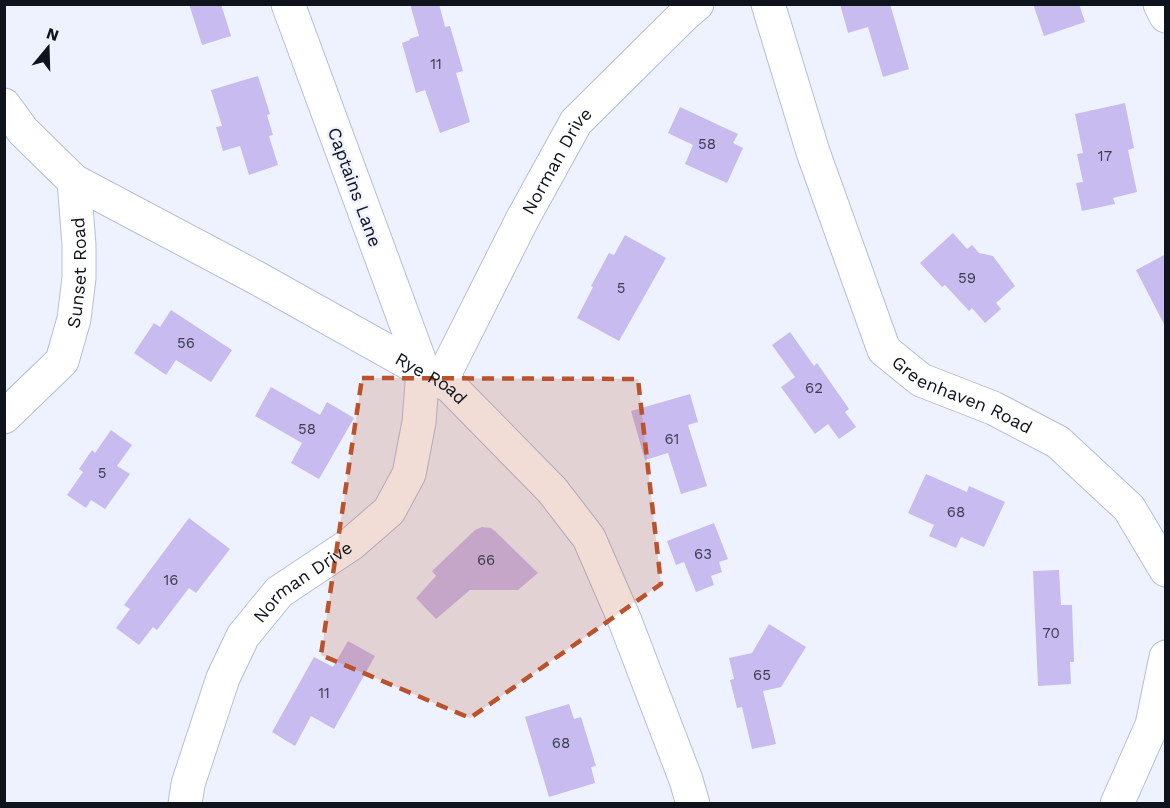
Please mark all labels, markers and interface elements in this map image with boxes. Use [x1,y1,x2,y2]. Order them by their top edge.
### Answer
north arrow [18,18,78,78]
text: N [44,23,61,45]
house number: 11 [430,55,442,73]
street label: Norman Drive [517,102,596,218]
street label: Captains Lane [324,124,386,250]
house number: 58 [698,135,716,153]
house number: 17 [1098,147,1112,165]
street label: Sunset Road [61,216,90,330]
house number: 59 [958,269,976,287]
house number: 5 [617,279,625,297]
house number: 56 [177,334,195,352]
street label: Rye Road [392,347,472,408]
street label: Greenhaven Road [888,351,1036,437]
house number: 62 [805,379,823,397]
house number: 58 [298,420,316,438]
house number: 61 [665,430,679,448]
house number: 5 [98,464,106,482]
house number: 68 [947,503,965,521]
street label: Norman Drive [248,536,356,626]
house number: 63 [694,545,712,563]
house number: 66 [477,551,495,569]
house number: 16 [164,571,178,589]
house number: 70 [1042,624,1060,642]
house number: 65 [753,666,771,684]
house number: 11 [318,684,330,702]
house number: 68 [552,734,570,752]

